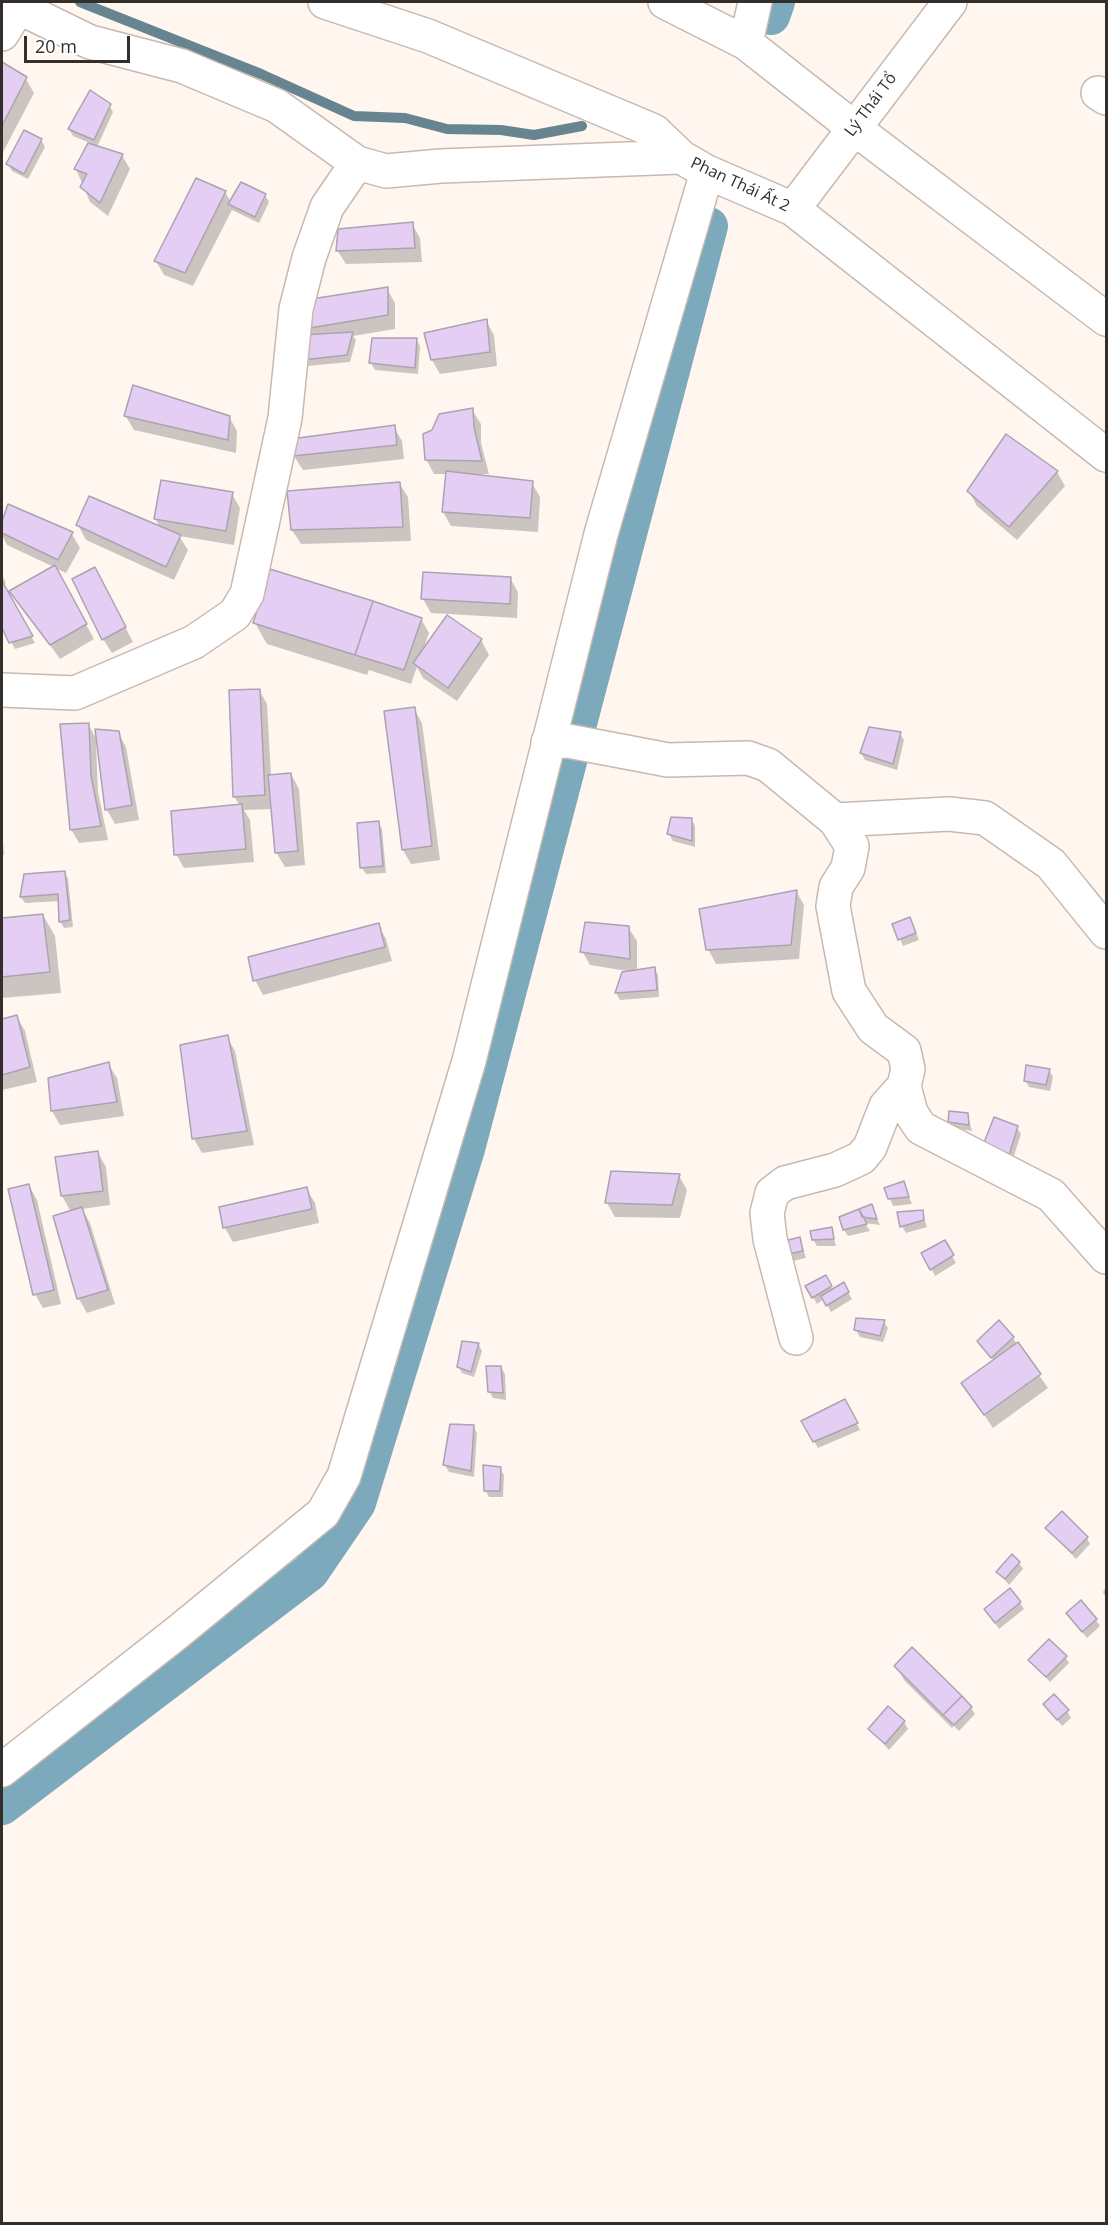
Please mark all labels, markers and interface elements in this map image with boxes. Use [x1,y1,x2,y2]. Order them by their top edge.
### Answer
scale bar [27,24,134,62]
text: 20 m [35,34,77,58]
street label: Lý Thái Tổ [841,69,901,141]
street label: Phan Thái Ất 2 [687,154,793,216]

